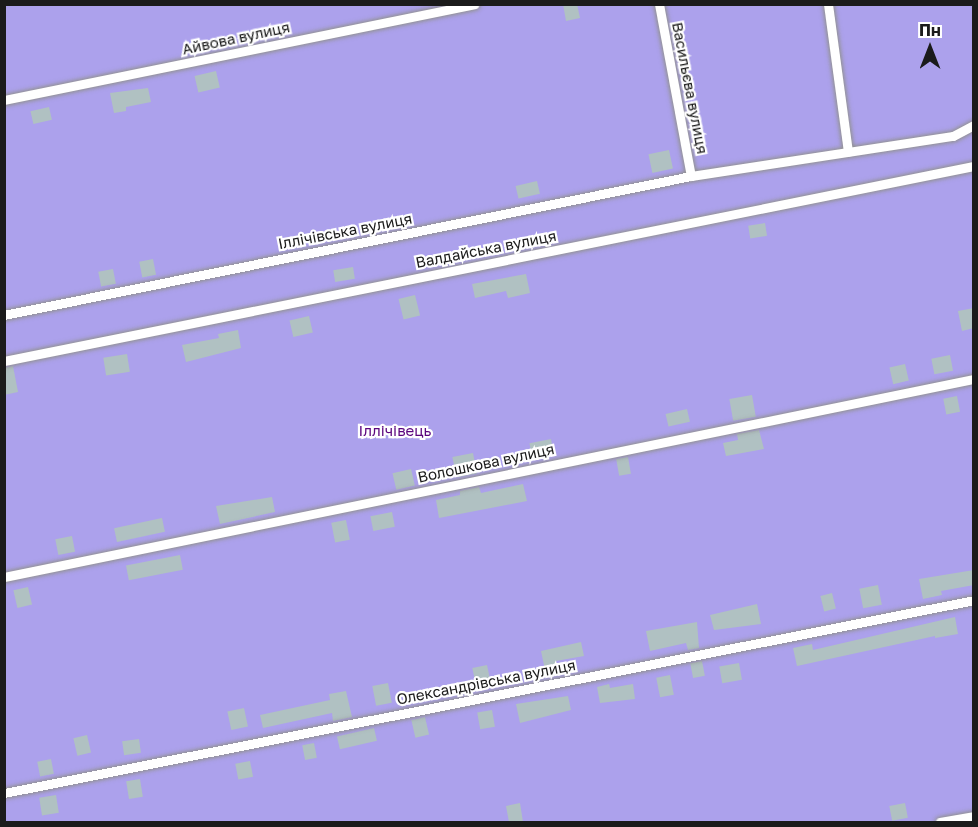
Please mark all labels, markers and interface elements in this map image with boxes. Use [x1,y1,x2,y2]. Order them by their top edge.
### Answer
street label: Айвова вулиця [181,18,291,58]
north arrow [900,18,960,78]
text: Пн [919,20,941,40]
street label: Васильєва вулиця [668,21,712,155]
street label: Іллічівська вулиця [277,209,413,253]
street label: Валдайська вулиця [414,227,558,271]
park label: Іллічівець [359,422,431,440]
street label: Волошкова вулиця [416,440,556,486]
street label: Олександрівська вулиця [395,656,577,708]

